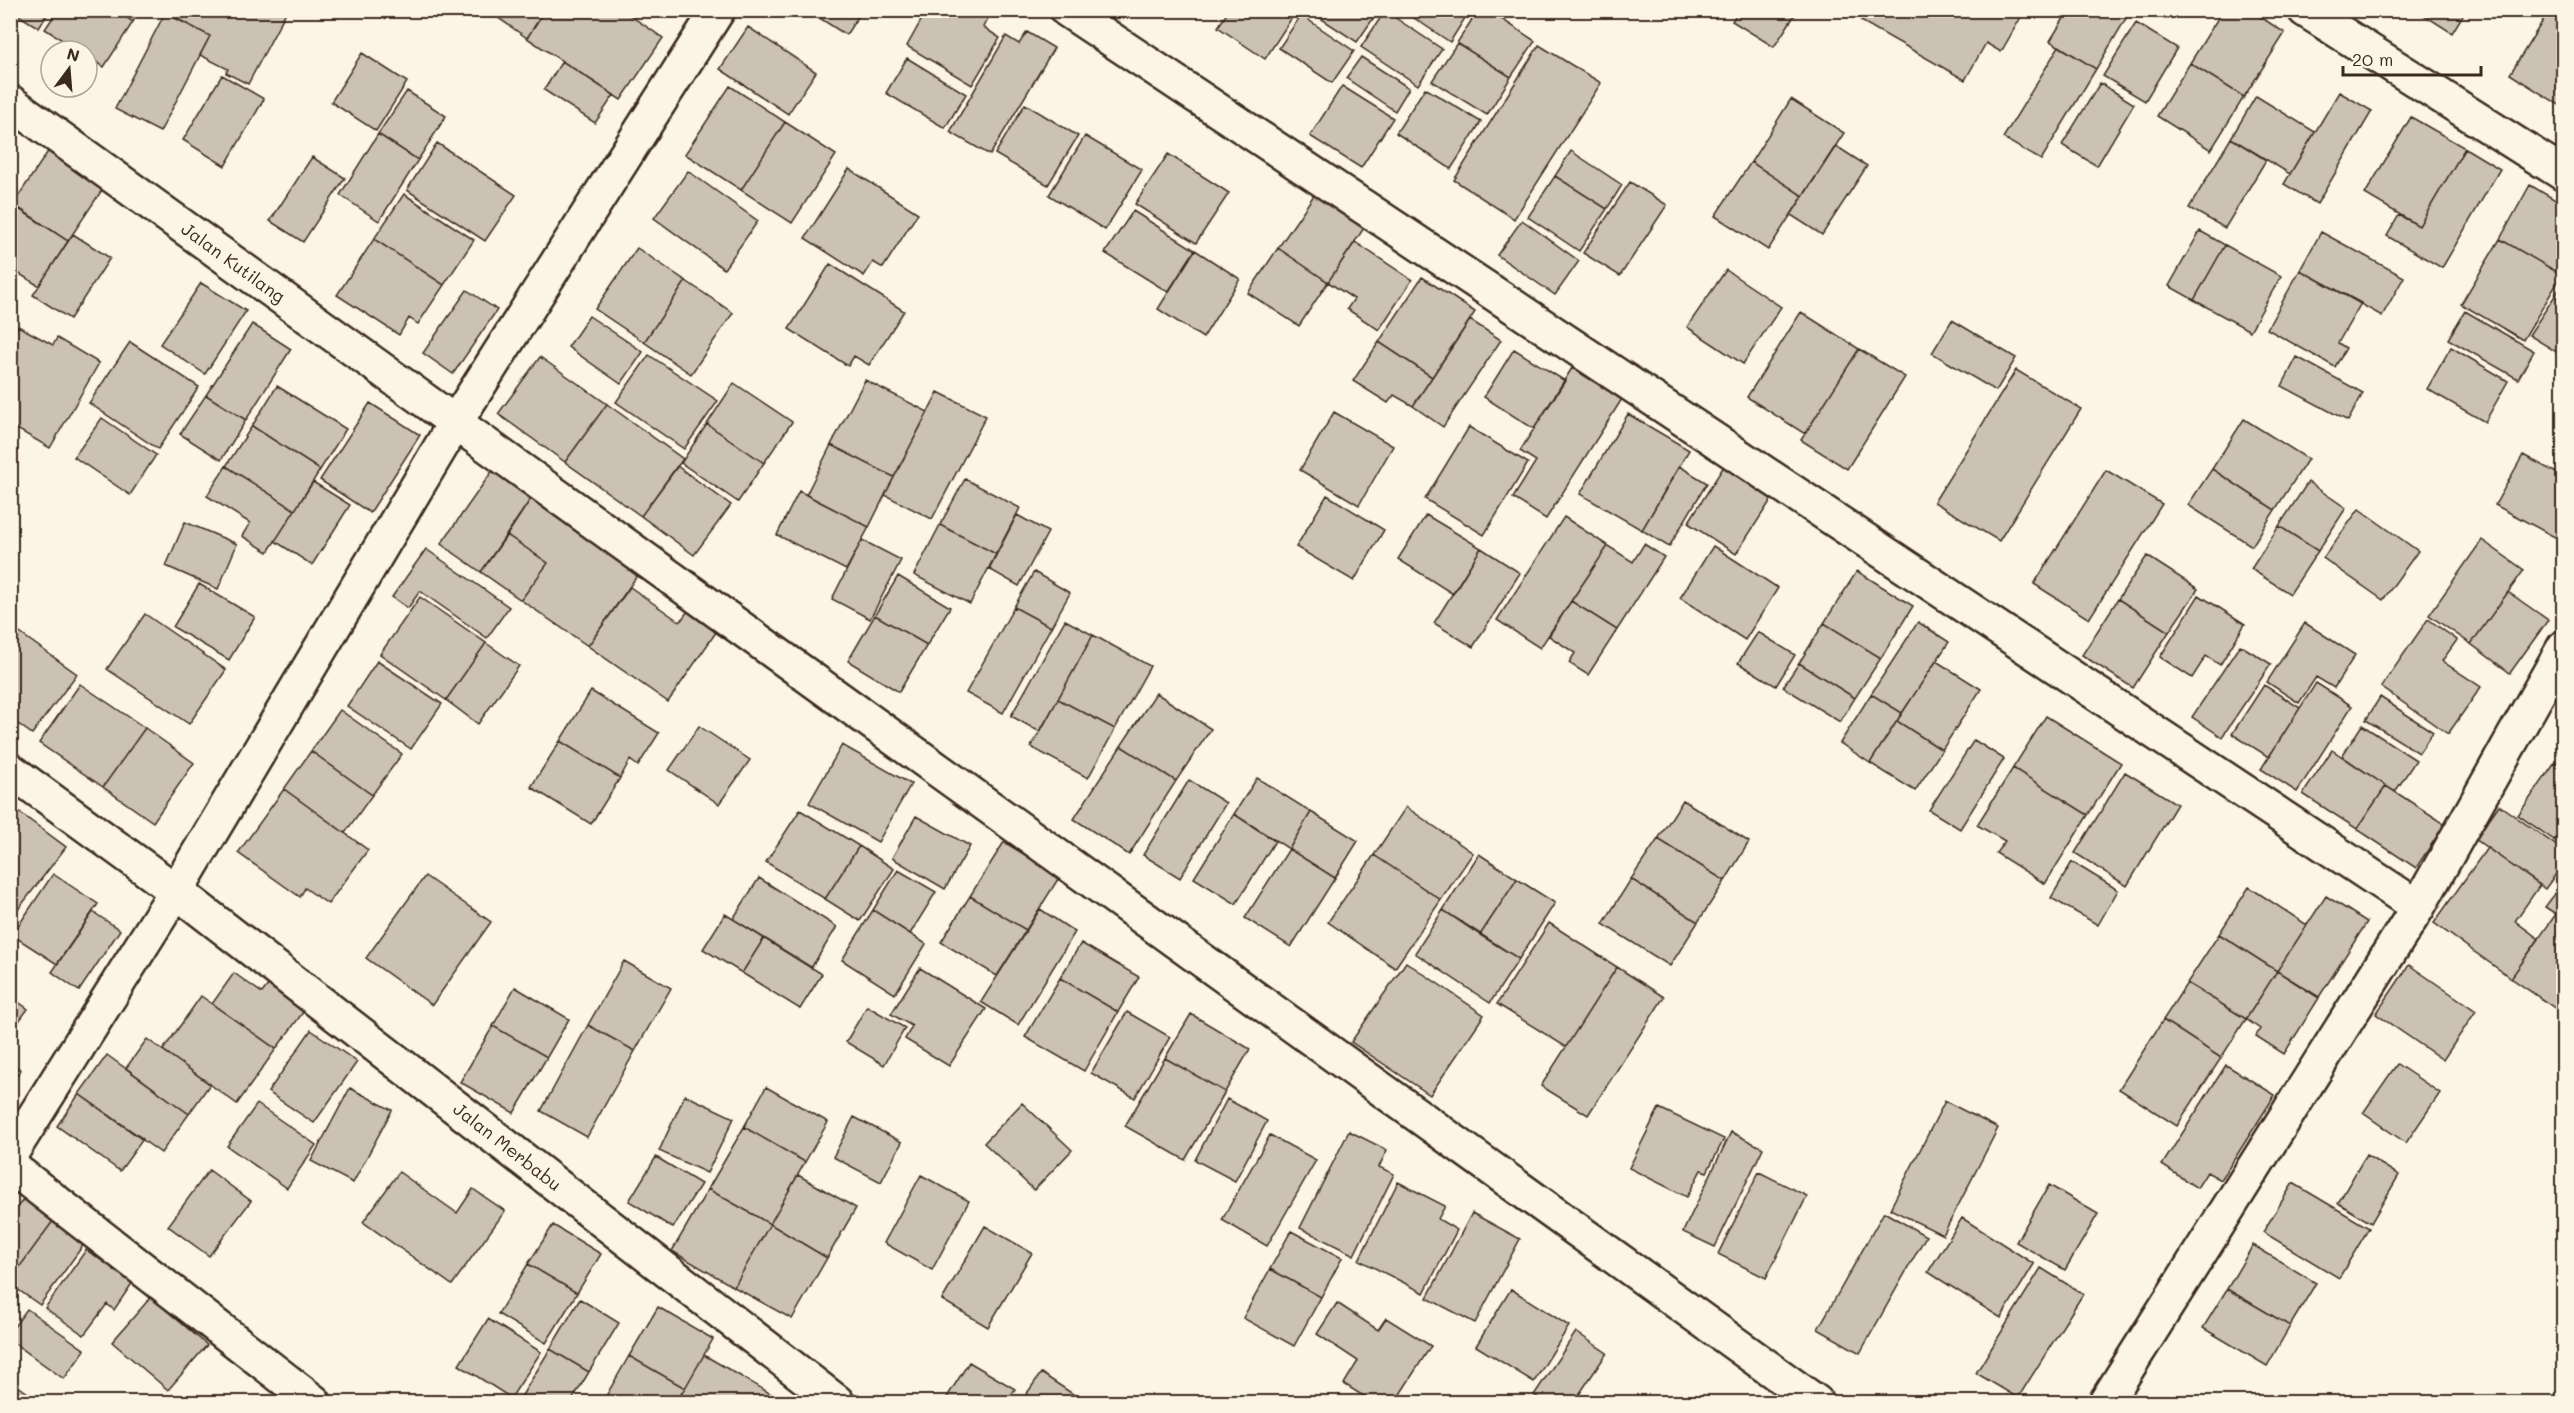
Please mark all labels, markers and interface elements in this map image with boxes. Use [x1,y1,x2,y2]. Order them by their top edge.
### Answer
north arrow [39,39,99,99]
scale bar [2343,39,2481,77]
text: N [65,42,82,66]
text: 20 m [2352,47,2393,71]
street label: Jalan Kutilang [177,216,290,308]
street label: Jalan Merbabu [449,1096,567,1196]

